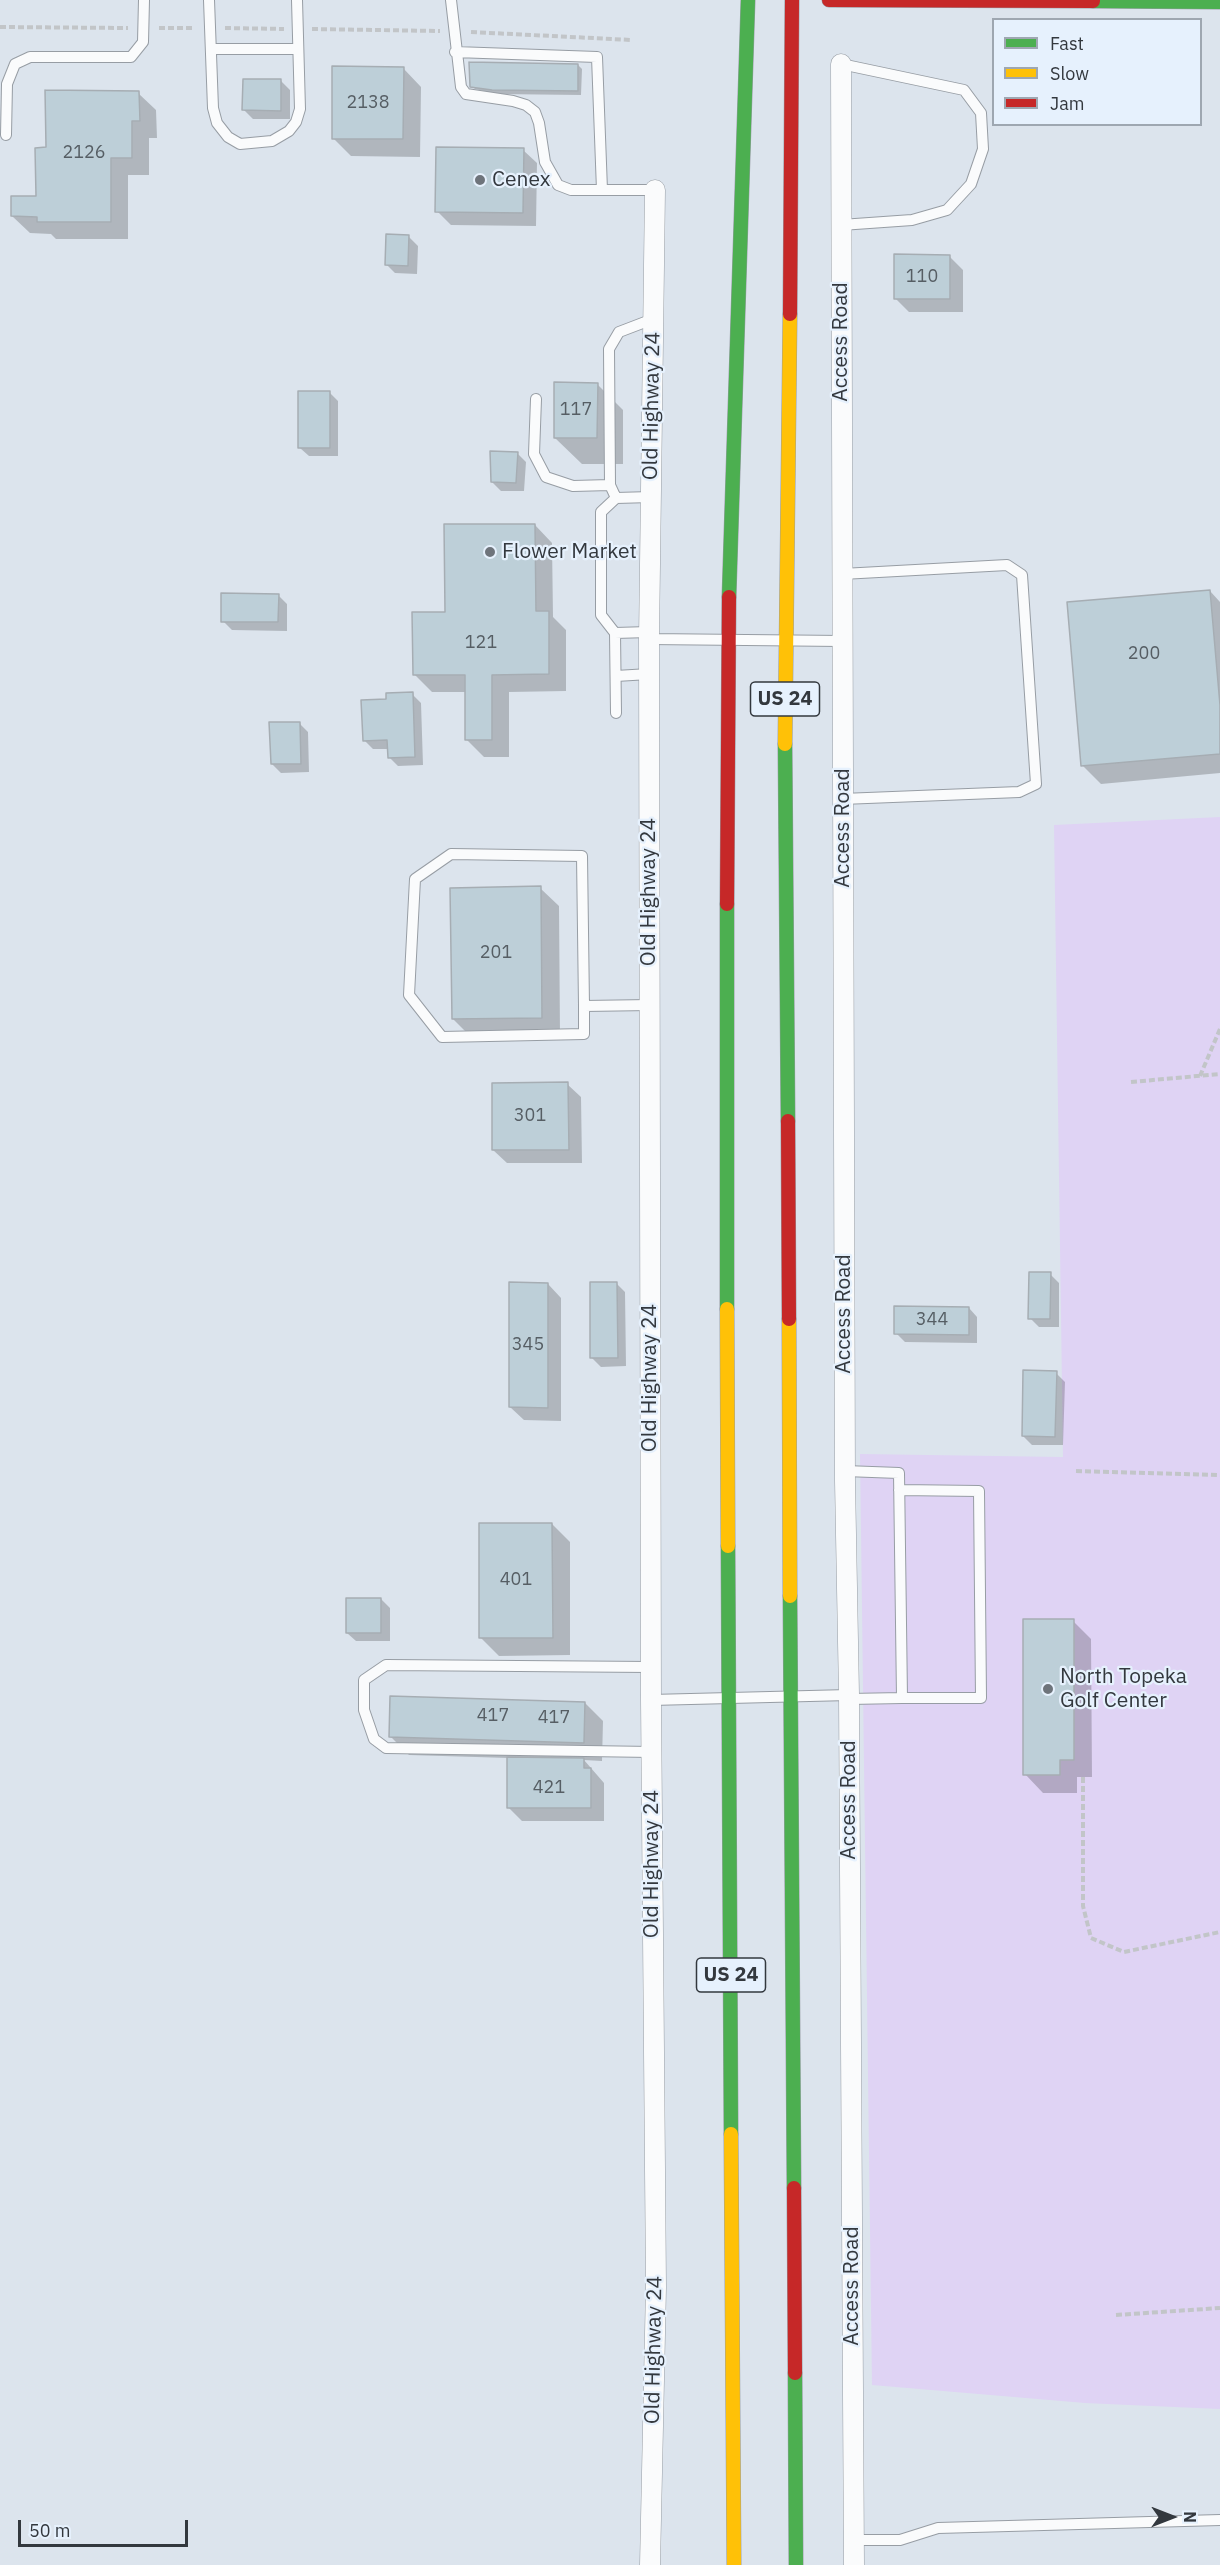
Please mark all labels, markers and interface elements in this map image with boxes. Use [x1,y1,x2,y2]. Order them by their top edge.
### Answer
legend [992,18,1202,126]
text: Fast [1050,32,1084,55]
text: Slow [1050,62,1089,85]
house number: 2138 [346,92,390,114]
text: Jam [1050,92,1085,115]
house number: 2126 [62,142,106,164]
place label: Cenex [492,167,550,193]
marker: Cenex [473,173,487,187]
house number: 110 [906,266,938,288]
street label: Access Road [828,282,854,402]
street label: Old Highway 24 [638,332,666,480]
house number: 117 [560,399,592,421]
place label: Flower Market [502,539,637,565]
marker: Flower Market [483,545,497,559]
house number: 121 [465,632,497,654]
house number: 200 [1128,643,1160,665]
road number: US 24 [750,682,820,716]
street label: Access Road [830,768,856,888]
street label: Old Highway 24 [636,818,662,966]
house number: 201 [480,942,512,964]
house number: 301 [514,1105,546,1127]
street label: Access Road [831,1254,857,1374]
street label: Old Highway 24 [637,1304,663,1452]
house number: 344 [916,1309,948,1331]
house number: 345 [512,1334,544,1356]
house number: 401 [500,1569,532,1591]
place label: North Topeka Golf Center [1060,1664,1187,1714]
marker: North Topeka Golf Center [1041,1682,1055,1696]
house number: 417 [477,1705,509,1727]
house number: 417 [538,1707,570,1729]
street label: Access Road [836,1740,862,1860]
house number: 421 [533,1777,565,1799]
street label: Old Highway 24 [639,1790,665,1938]
road number: US 24 [696,1958,766,1992]
street label: Access Road [839,2226,865,2346]
street label: Old Highway 24 [640,2276,668,2424]
north arrow [1142,2487,1202,2547]
scale bar [21,2508,190,2546]
text: N [1180,2511,1200,2523]
text: 50 m [29,2519,71,2542]

